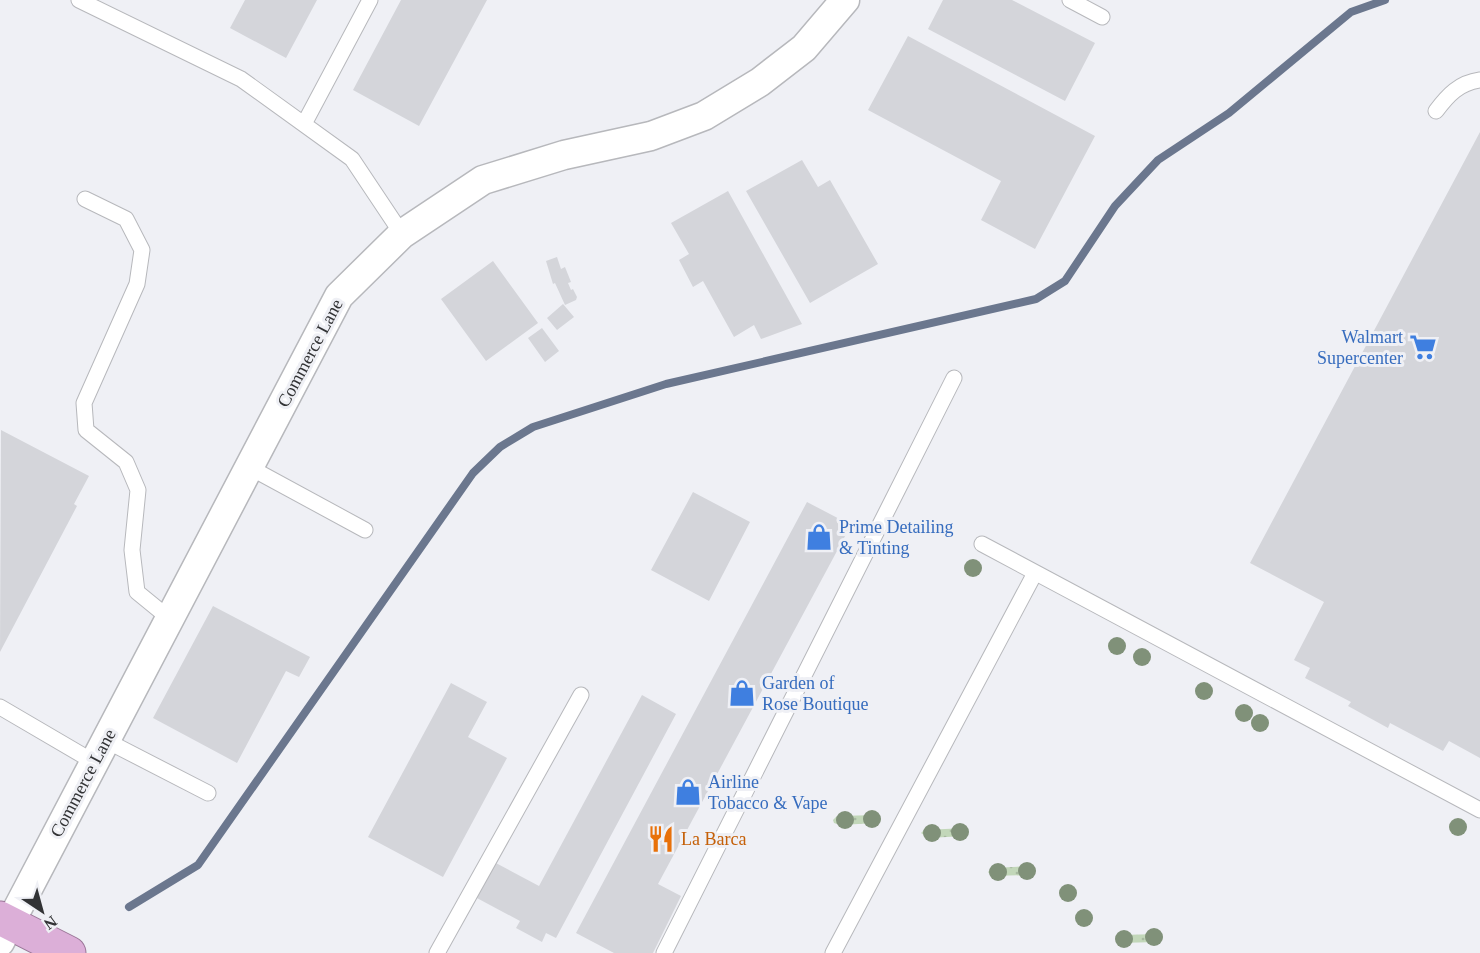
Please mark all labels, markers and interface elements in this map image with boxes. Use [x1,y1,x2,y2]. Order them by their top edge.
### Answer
street label: Commerce Lane [273,296,347,410]
place label: Walmart Supercenter [1317,327,1403,368]
supermarket icon: Walmart Supercenter [1408,332,1438,362]
place label: Prime Detailing & Tinting [839,517,953,558]
shop icon: Prime Detailing & Tinting [804,522,834,552]
place label: Garden of Rose Boutique [762,673,869,714]
shop icon: Garden of Rose Boutique [727,678,757,708]
street label: Commerce Lane [46,726,120,840]
place label: Airline Tobacco & Vape [708,772,827,813]
shop icon: Airline Tobacco & Vape [673,777,703,807]
restaurant icon: La Barca [646,824,676,854]
place label: La Barca [681,829,746,849]
north arrow [12,881,72,941]
text: N [40,912,60,933]

